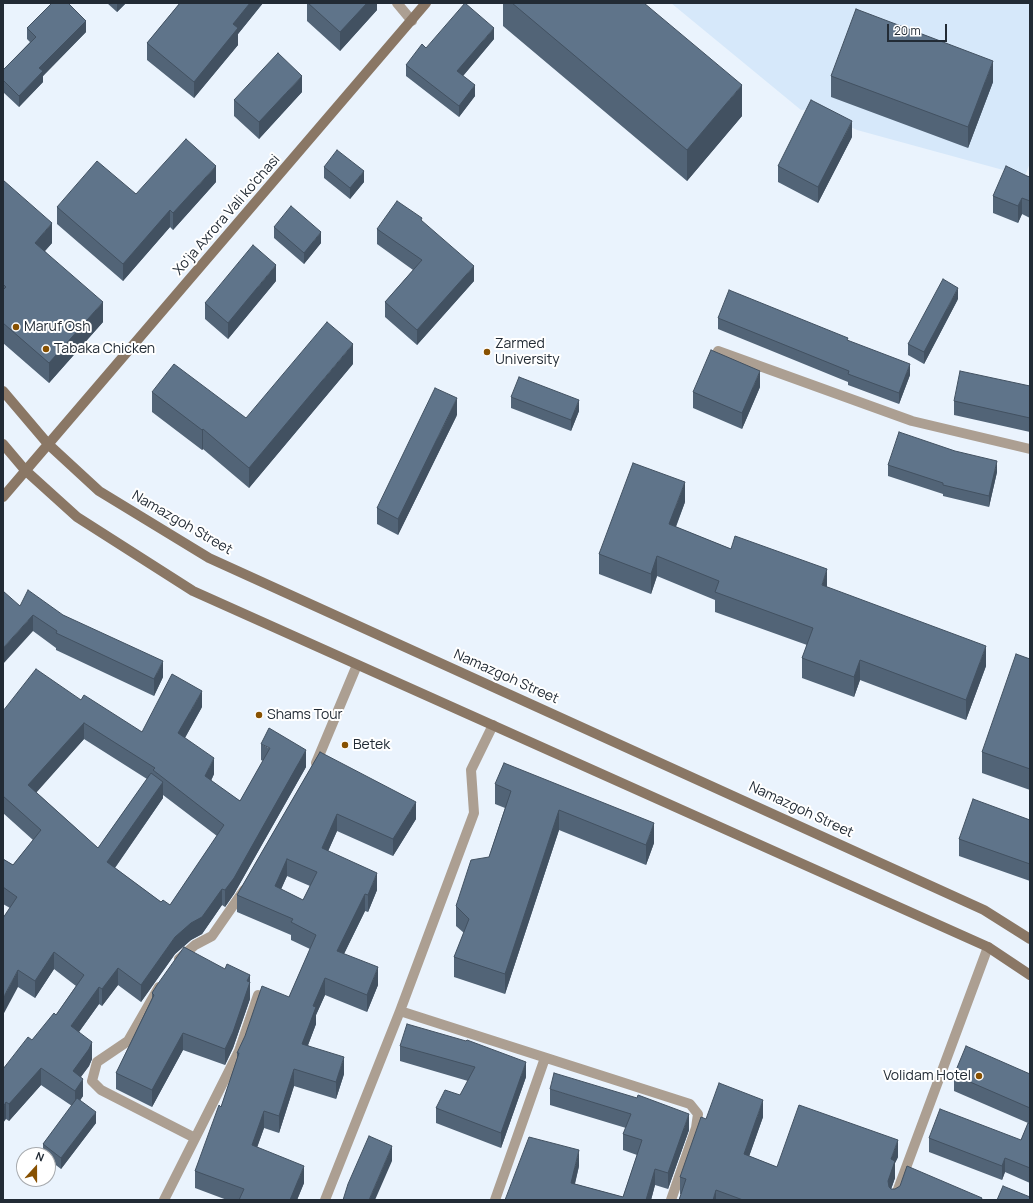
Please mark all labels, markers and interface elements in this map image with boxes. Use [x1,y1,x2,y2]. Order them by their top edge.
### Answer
scale bar [889,16,949,42]
text: 20 m [894,22,921,39]
street label: Xo'ja Axrora Vali ko'chasi [170,151,284,279]
place label: Maruf Osh [24,319,90,335]
marker: Maruf Osh [11,322,21,332]
place label: Zarmed University [495,336,560,368]
place label: Tabaka Chicken [54,341,155,357]
marker: Tabaka Chicken [41,344,51,354]
marker: Zarmed University [482,347,492,357]
street label: Namazgoh Street [129,487,235,559]
street label: Namazgoh Street [451,646,561,708]
place label: Shams Tour [267,707,343,723]
marker: Shams Tour [254,710,264,720]
place label: Betek [353,737,390,753]
marker: Betek [340,740,350,750]
street label: Namazgoh Street [746,778,856,842]
place label: Volidam Hotel [883,1068,971,1084]
marker: Volidam Hotel [974,1071,984,1081]
north arrow [16,1147,56,1187]
text: N [34,1148,46,1165]

